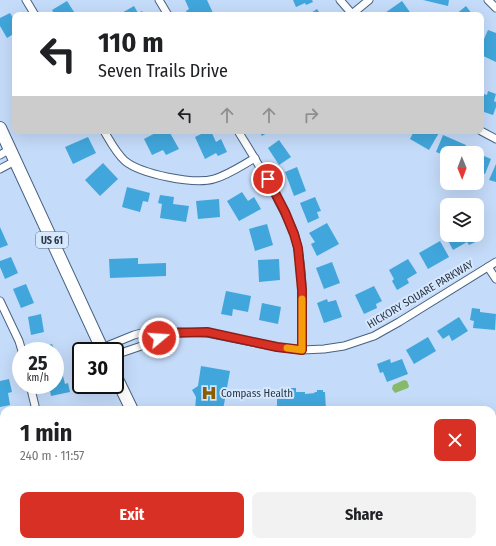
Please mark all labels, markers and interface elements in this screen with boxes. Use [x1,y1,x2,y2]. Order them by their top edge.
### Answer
text: 110 m [98,26,164,59]
icon: left [32,28,84,80]
text: Seven Trails Drive [98,60,228,82]
icon: left [174,104,196,126]
icon: ahead [216,104,238,126]
icon: ahead [258,104,280,126]
icon: right [300,104,322,126]
north arrow [440,146,484,190]
map controls [440,146,484,242]
pin [251,162,285,196]
icon: arrive [257,168,279,190]
button: layers [440,198,484,242]
road number: US 61 [36,232,68,248]
street label: HICKORY SQUARE PARKWAY [365,257,476,331]
position arrow [138,317,180,359]
speed limit sign: 30 [72,342,124,394]
text: 25 [28,351,48,375]
text: km/h [27,372,49,384]
hospital icon: Compass Health [200,384,218,402]
place label: Compass Health [221,387,293,400]
text: 1 min [20,419,72,447]
button: close [434,419,476,461]
text: 240 m · 11:57 [20,448,84,463]
button: Exit [20,492,244,538]
button: Share [252,492,476,538]

